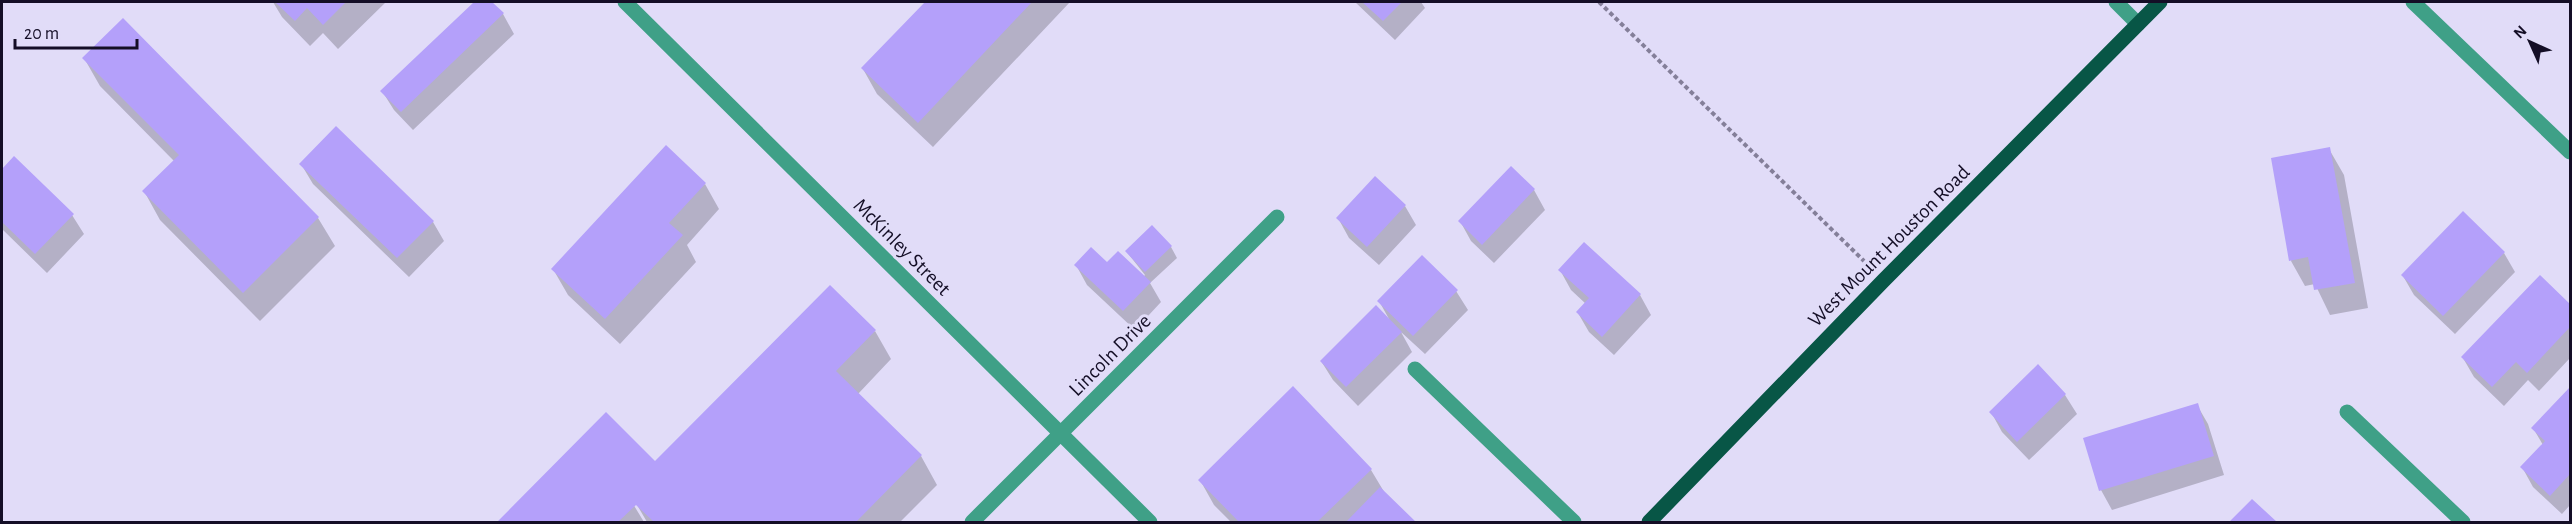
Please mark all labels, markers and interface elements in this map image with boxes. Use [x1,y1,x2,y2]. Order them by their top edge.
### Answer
scale bar [15,12,136,50]
north arrow [2500,12,2560,72]
text: N [2511,23,2530,42]
text: 20 m [24,25,59,43]
street label: West Mount Houston Road [1804,161,1974,331]
street label: McKinley Street [849,194,955,300]
street label: Lincoln Drive [1065,310,1155,400]

